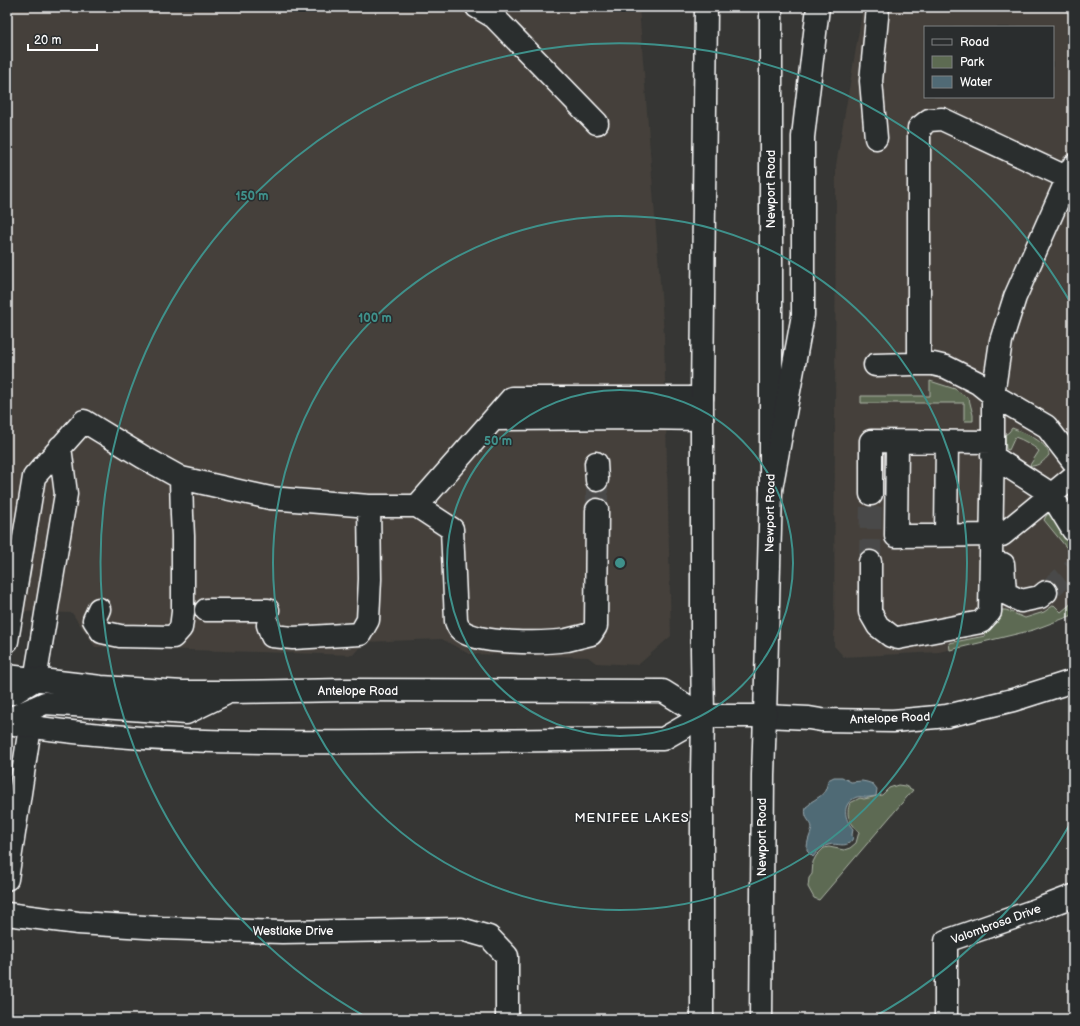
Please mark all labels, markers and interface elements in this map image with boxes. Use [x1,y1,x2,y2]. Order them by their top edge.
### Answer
scale bar [28,26,97,52]
legend [924,26,1054,98]
text: 20 m [34,33,61,48]
text: Road [960,35,989,50]
text: Park [960,55,984,70]
text: Water [960,75,992,90]
street label: Newport Road [764,150,779,228]
text: 150 m [236,189,268,204]
text: 100 m [358,311,392,326]
text: 50 m [484,434,512,449]
street label: Newport Road [762,474,779,552]
centre of rings [613,556,627,570]
street label: Antelope Road [318,684,398,699]
street label: Antelope Road [850,710,931,727]
street label: Newport Road [755,798,770,876]
district label: MENIFEE LAKES [574,810,690,826]
street label: Valombrosa Drive [949,901,1043,948]
street label: Westlake Drive [253,924,333,939]

